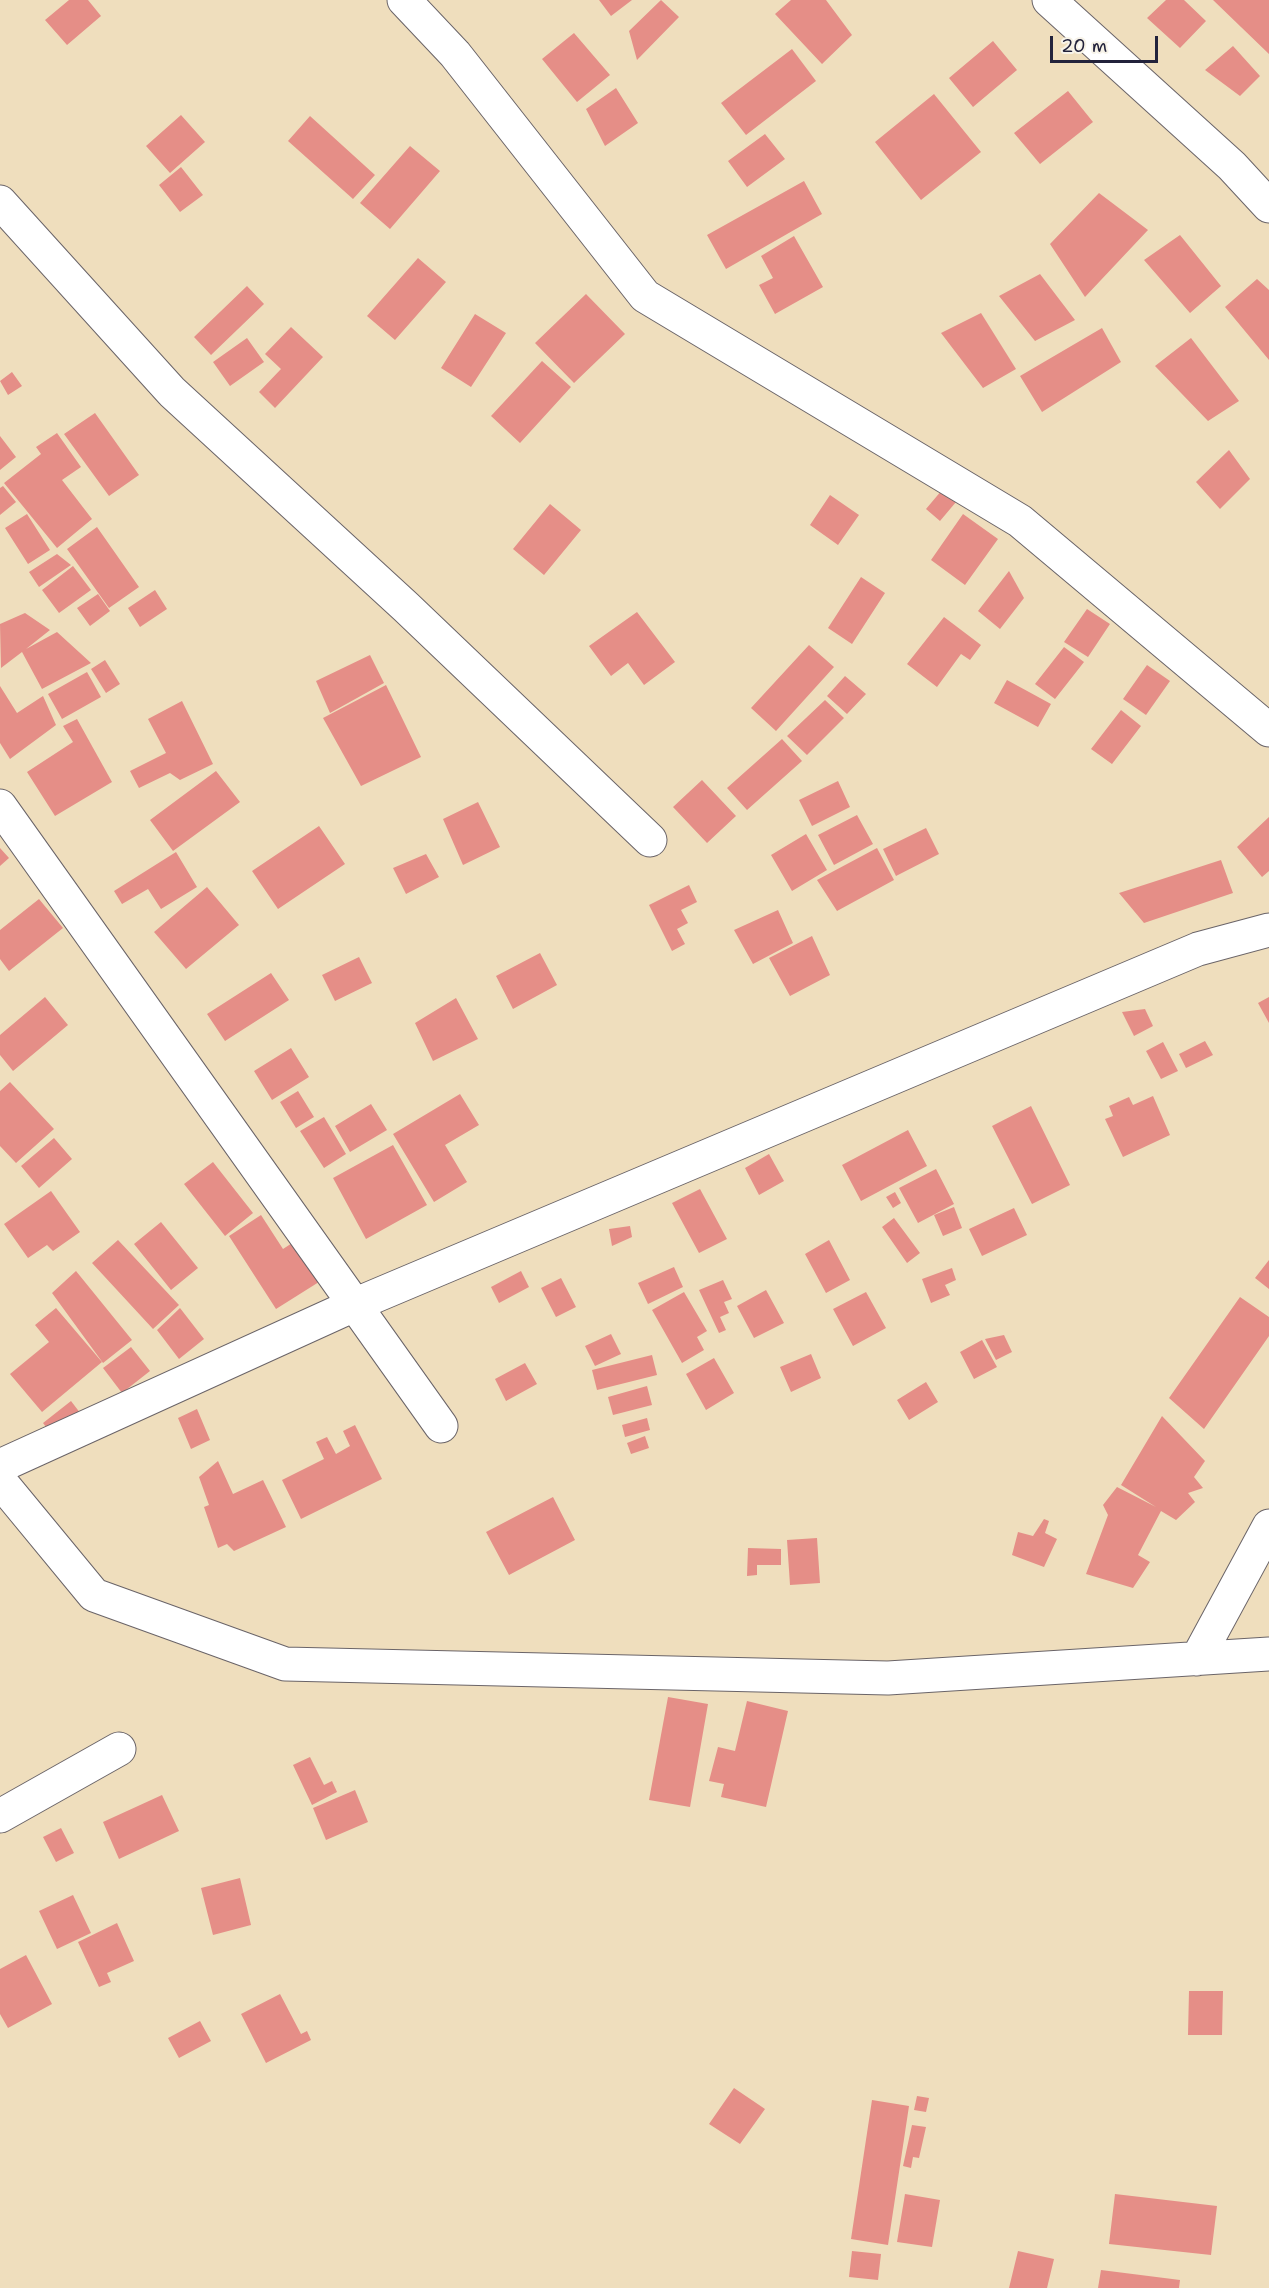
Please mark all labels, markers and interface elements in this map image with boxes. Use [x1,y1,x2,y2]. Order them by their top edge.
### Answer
scale bar [1053,24,1161,62]
text: 20 m [1061,34,1107,58]

